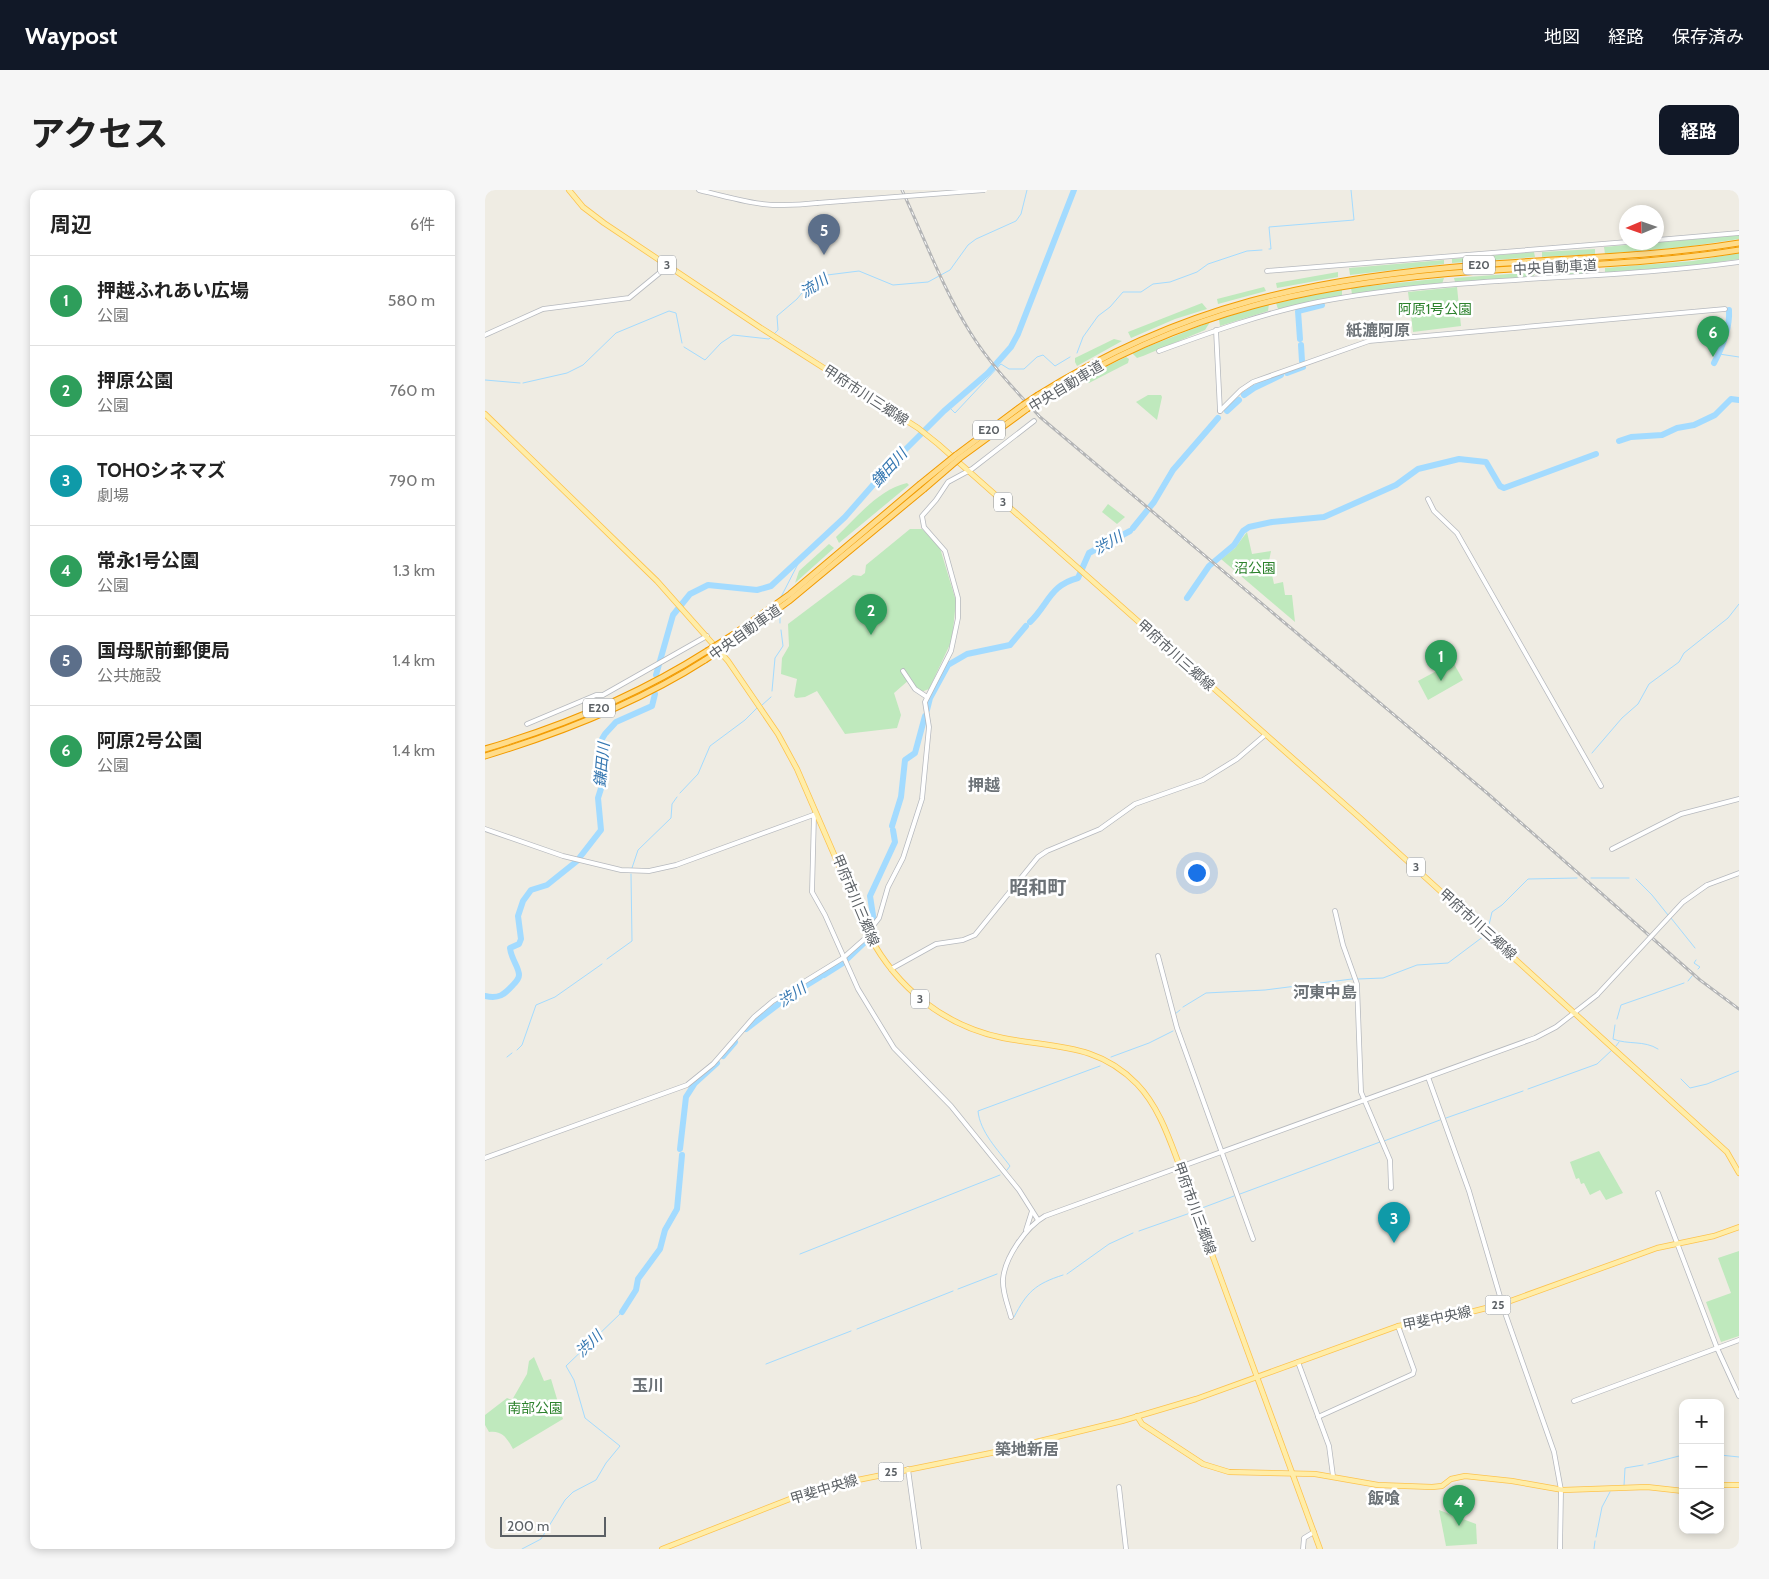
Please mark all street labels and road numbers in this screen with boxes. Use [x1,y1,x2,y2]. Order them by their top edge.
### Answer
road number: 3 [658,256,676,274]
road number: E20 [1463,256,1495,274]
street label: 中央自動車道 [1513,256,1597,278]
street label: 中央自動車道 [1025,357,1107,415]
street label: 甲府市川三郷線 [820,361,912,429]
road number: E20 [973,420,1005,440]
road number: 3 [994,492,1012,512]
street label: 中央自動車道 [705,601,785,663]
street label: 甲府市川三郷線 [1134,616,1218,694]
road number: E20 [583,698,615,718]
street label: 甲府市川三郷線 [829,851,883,949]
road number: 3 [1407,858,1425,876]
street label: 甲府市川三郷線 [1436,885,1520,963]
road number: 3 [911,990,929,1009]
street label: 甲府市川三郷線 [1170,1159,1220,1257]
road number: 25 [1485,1296,1511,1314]
street label: 甲斐中央線 [1401,1302,1473,1334]
road number: 25 [879,1462,903,1481]
street label: 甲斐中央線 [788,1470,860,1508]

